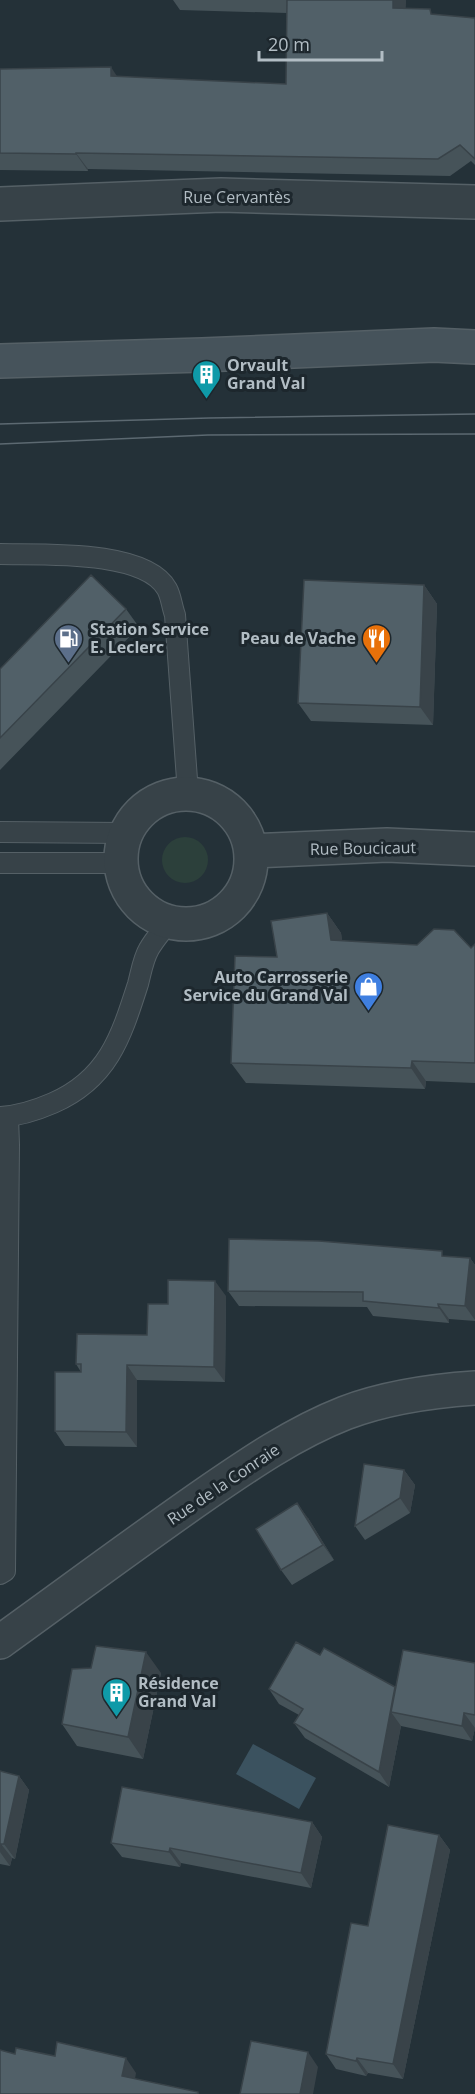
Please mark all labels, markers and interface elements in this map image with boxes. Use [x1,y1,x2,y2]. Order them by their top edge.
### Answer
scale bar [259,24,382,62]
text: 20 m [268,32,310,56]
street label: Rue Cervantès [183,186,291,208]
place label: Orvault Grand Val [227,354,305,394]
building icon: Orvault Grand Val [190,358,222,400]
place label: Station Service E. Leclerc [90,618,209,658]
fuel station icon: Station Service E. Leclerc [53,622,85,664]
restaurant icon: Peau de Vache [361,622,393,664]
place label: Peau de Vache [240,627,356,649]
street label: Rue Boucicaut [310,836,417,860]
place label: Auto Carrosserie Service du Grand Val [184,966,348,1006]
shop icon: Auto Carrosserie Service du Grand Val [353,970,385,1012]
street label: Rue de la Conraie [163,1438,283,1530]
place label: Résidence Grand Val [138,1672,219,1712]
building icon: Résidence Grand Val [101,1676,133,1718]

